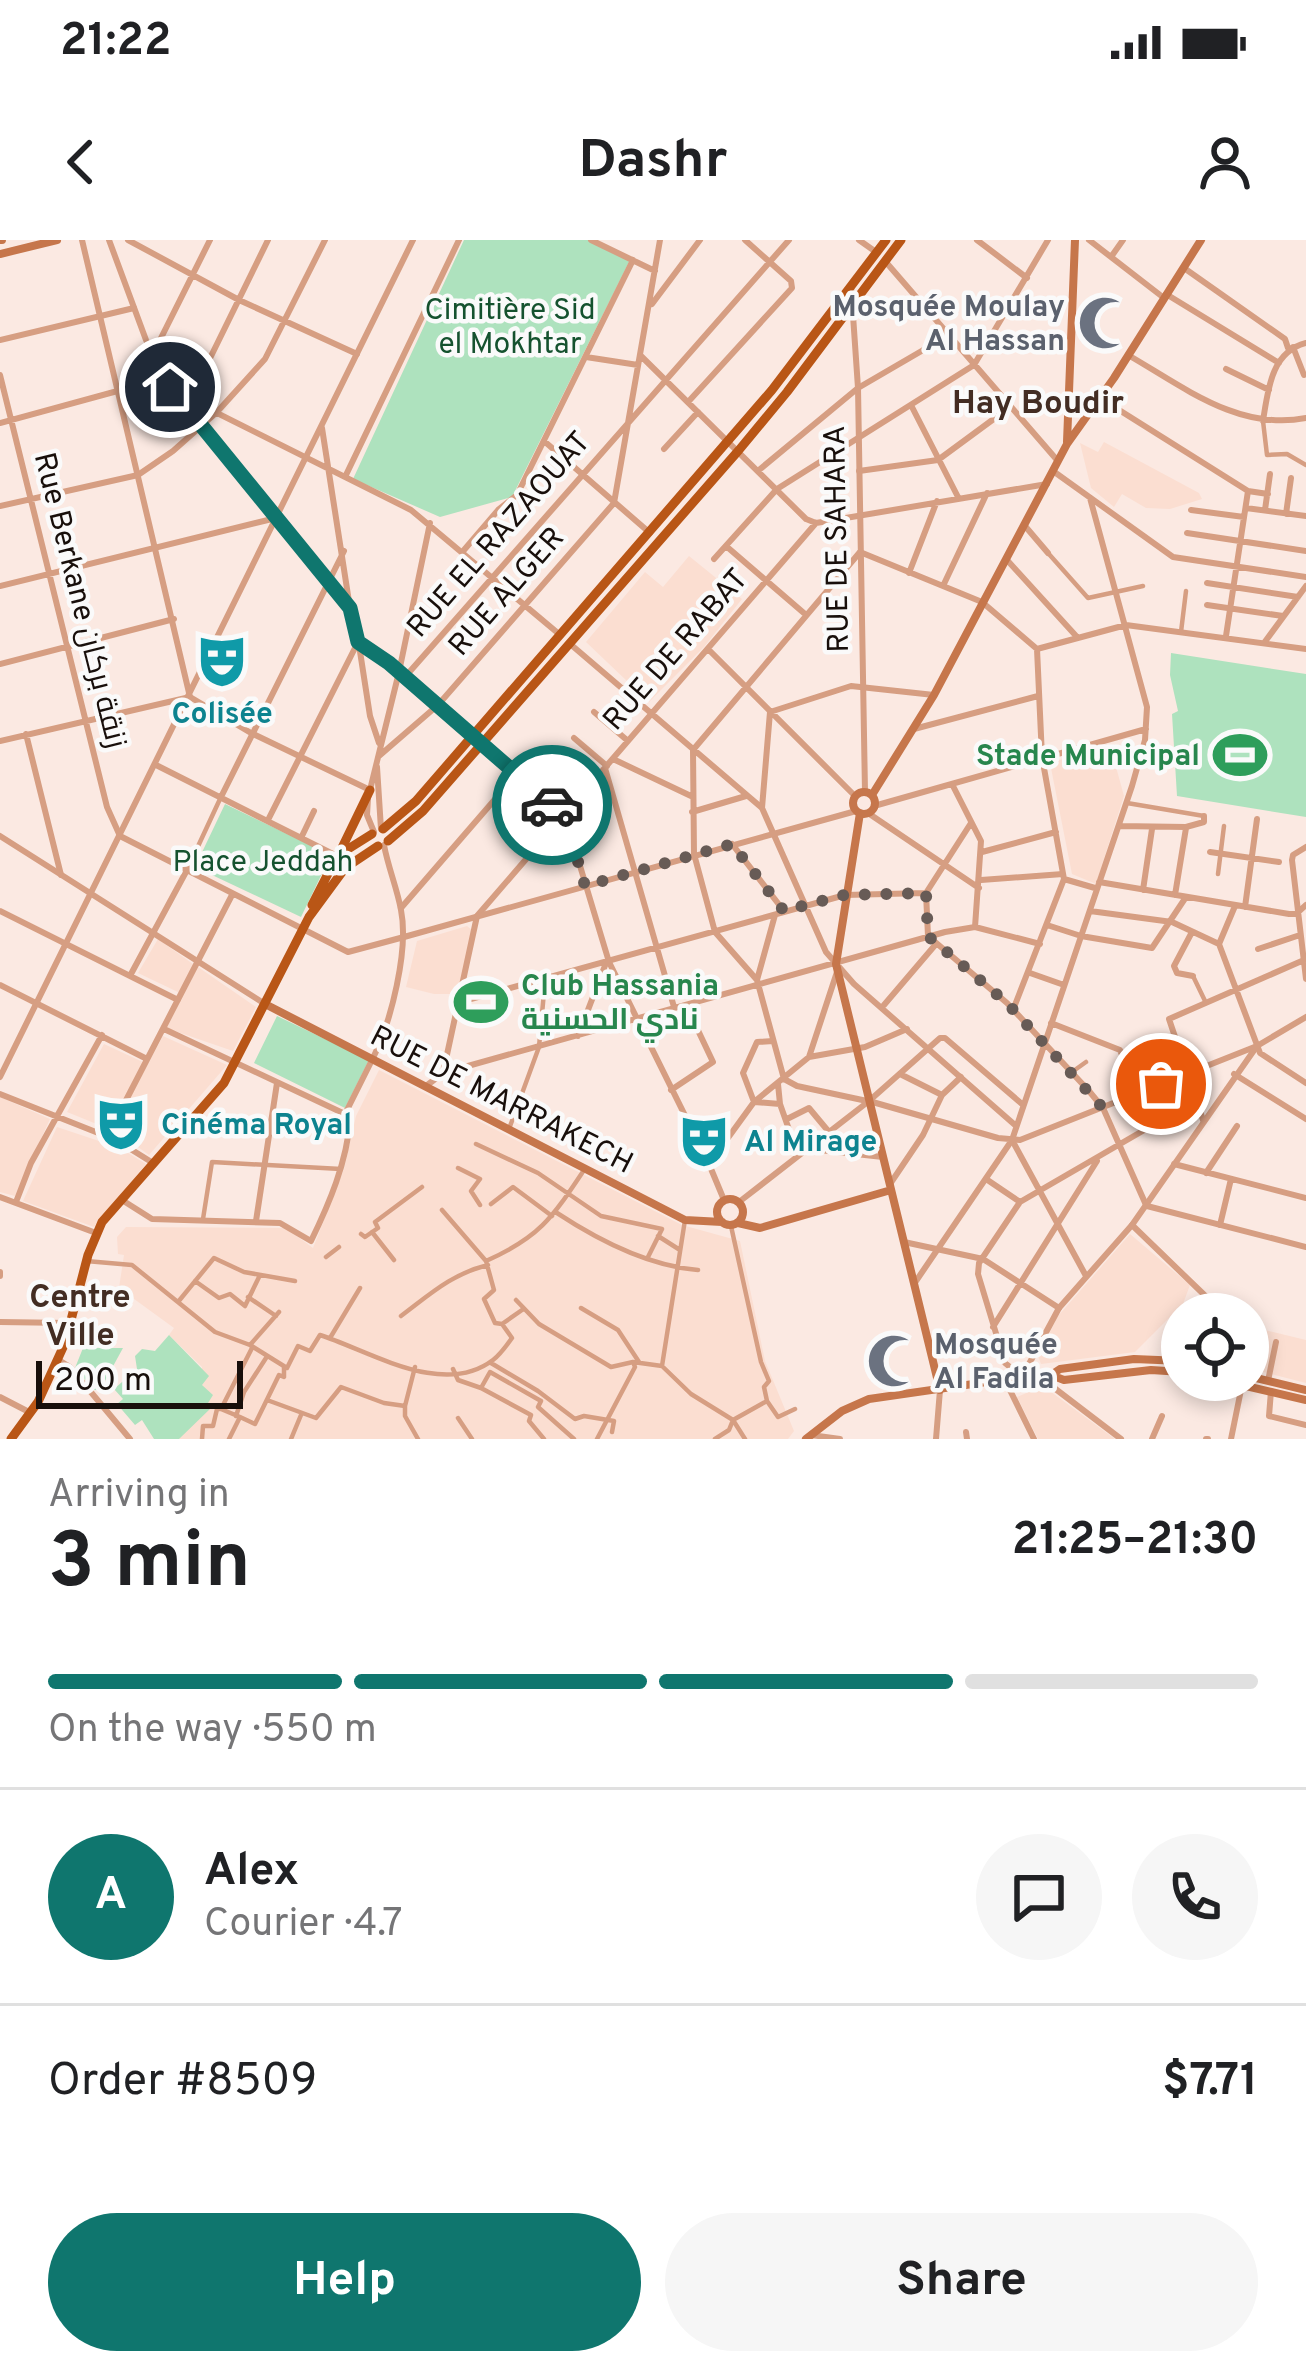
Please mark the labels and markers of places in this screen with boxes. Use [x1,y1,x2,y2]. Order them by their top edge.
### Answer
place label: Mosquée Moulay Al Hassan [832,290,1065,361]
mosque icon: Mosquée Moulay Al Hassan [1076,294,1134,352]
pin [119,336,221,438]
theatre icon: Colisée [193,632,251,690]
place label: Colisée [171,697,273,734]
sports icon: Stade Municipal [1211,726,1269,784]
place label: Stade Municipal [976,739,1200,776]
place label: Club Hassania نادي الحسنية [521,969,719,1043]
sports icon: Club Hassania نادي الحسنية [452,973,510,1031]
pin [1110,1033,1212,1135]
theatre icon: Cinéma Royal [92,1095,150,1153]
place label: Cinéma Royal [161,1108,352,1145]
theatre icon: Al Mirage [675,1112,733,1170]
place label: Al Mirage [744,1125,877,1162]
place label: Mosquée Al Fadila [934,1328,1058,1399]
mosque icon: Mosquée Al Fadila [865,1332,923,1390]

